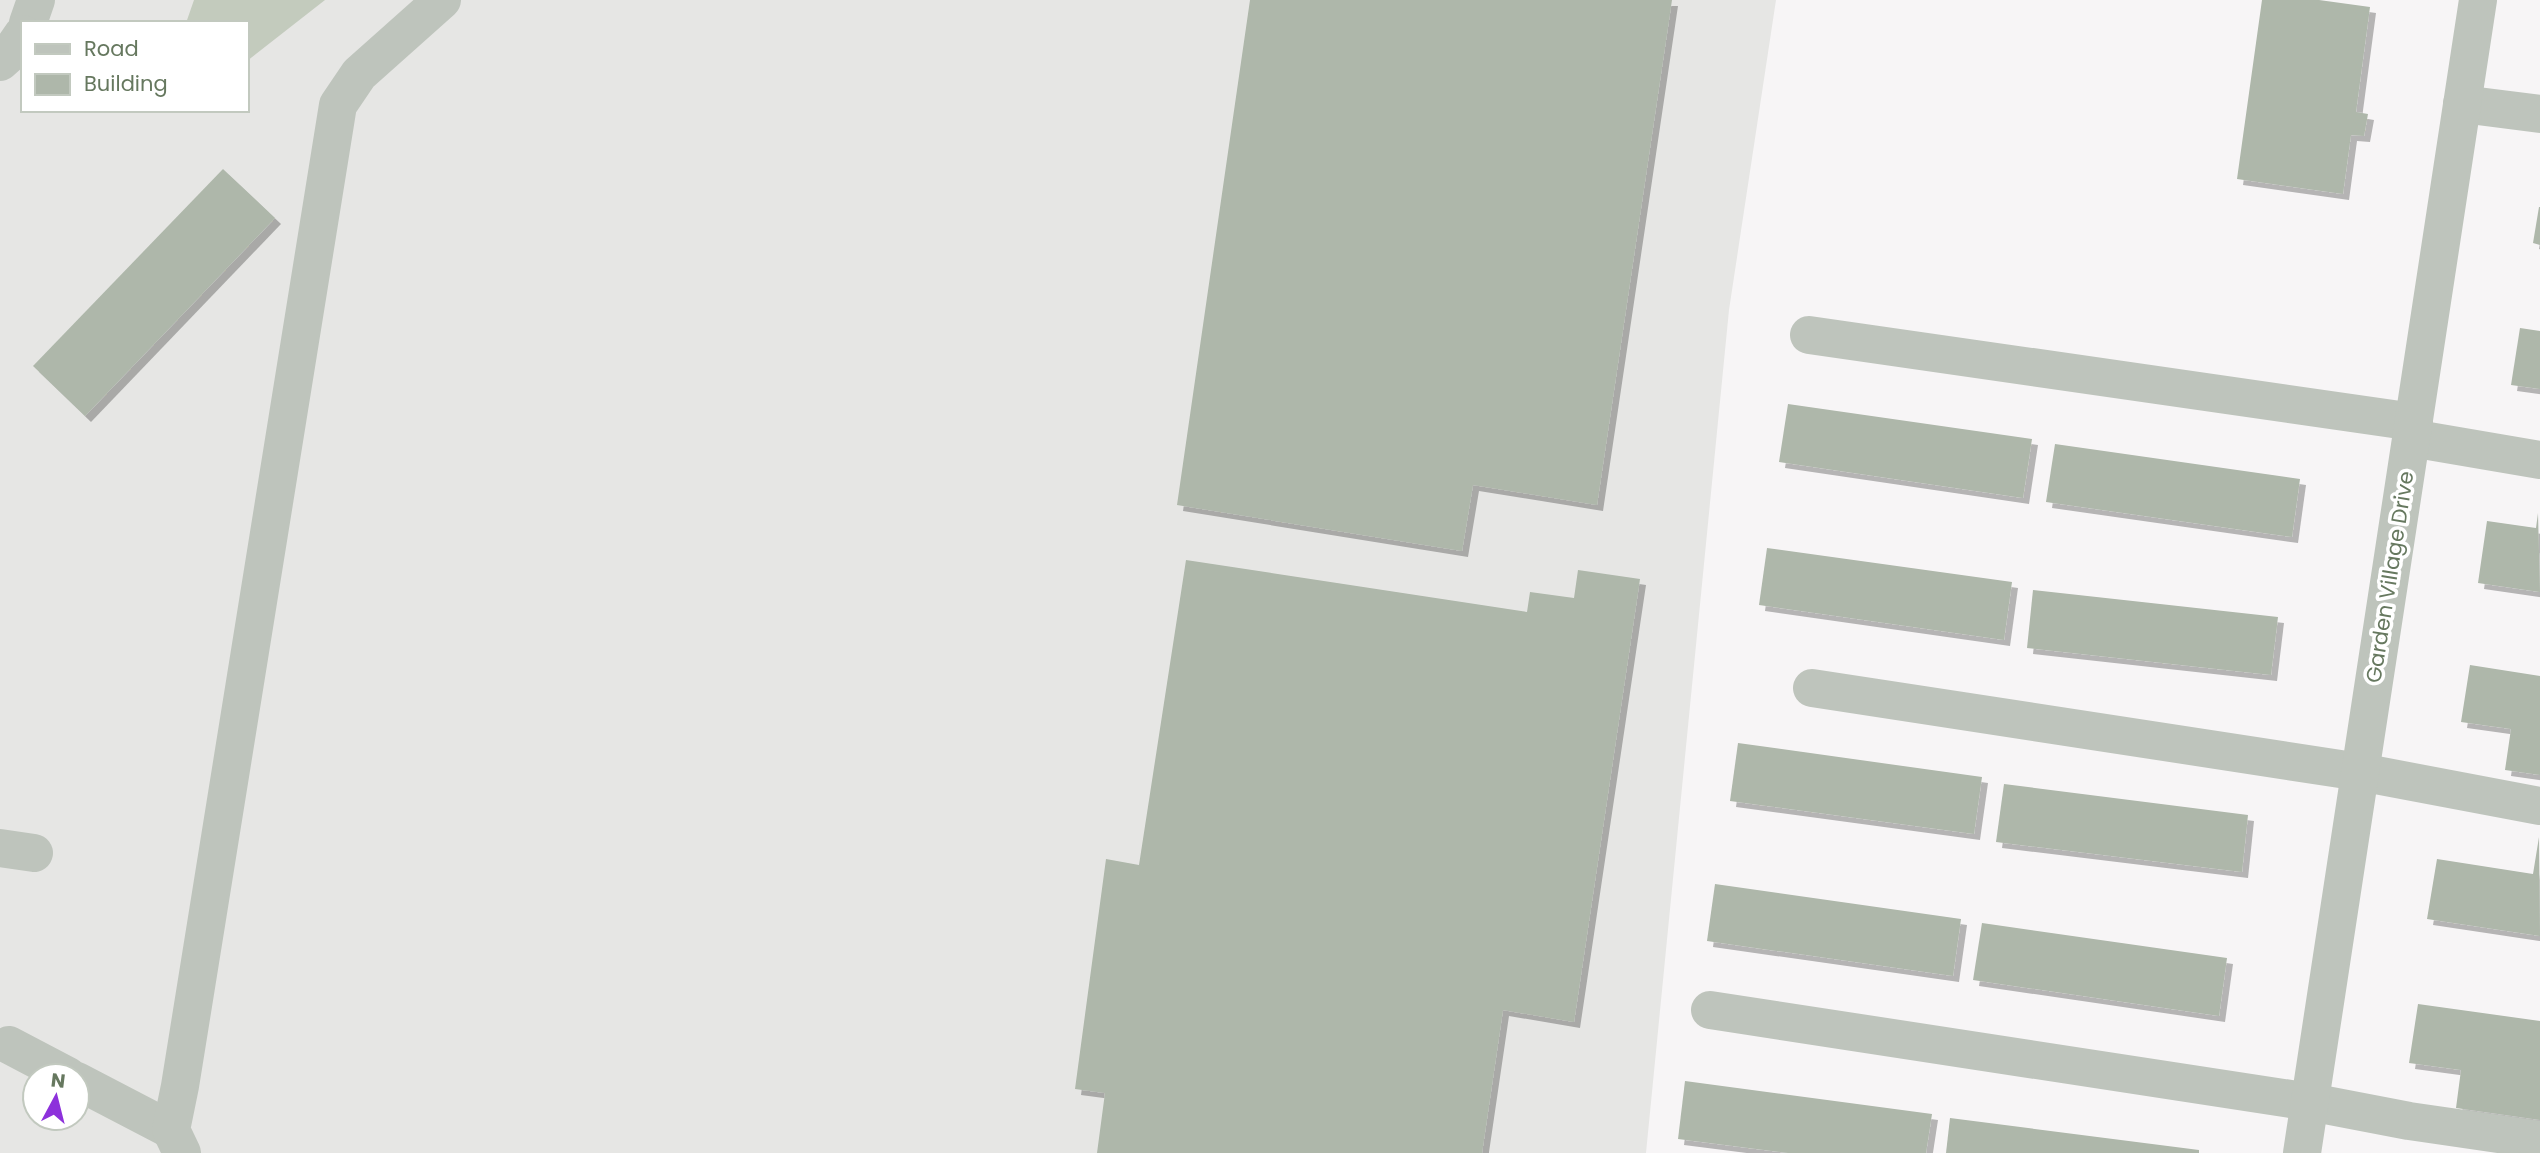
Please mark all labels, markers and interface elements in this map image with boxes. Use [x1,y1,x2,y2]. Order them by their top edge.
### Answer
legend [21,21,248,112]
text: Road [84,34,139,63]
text: Building [84,69,168,98]
street label: Garden Village Drive [2358,469,2421,685]
north arrow [21,1062,91,1132]
text: N [49,1066,67,1095]

